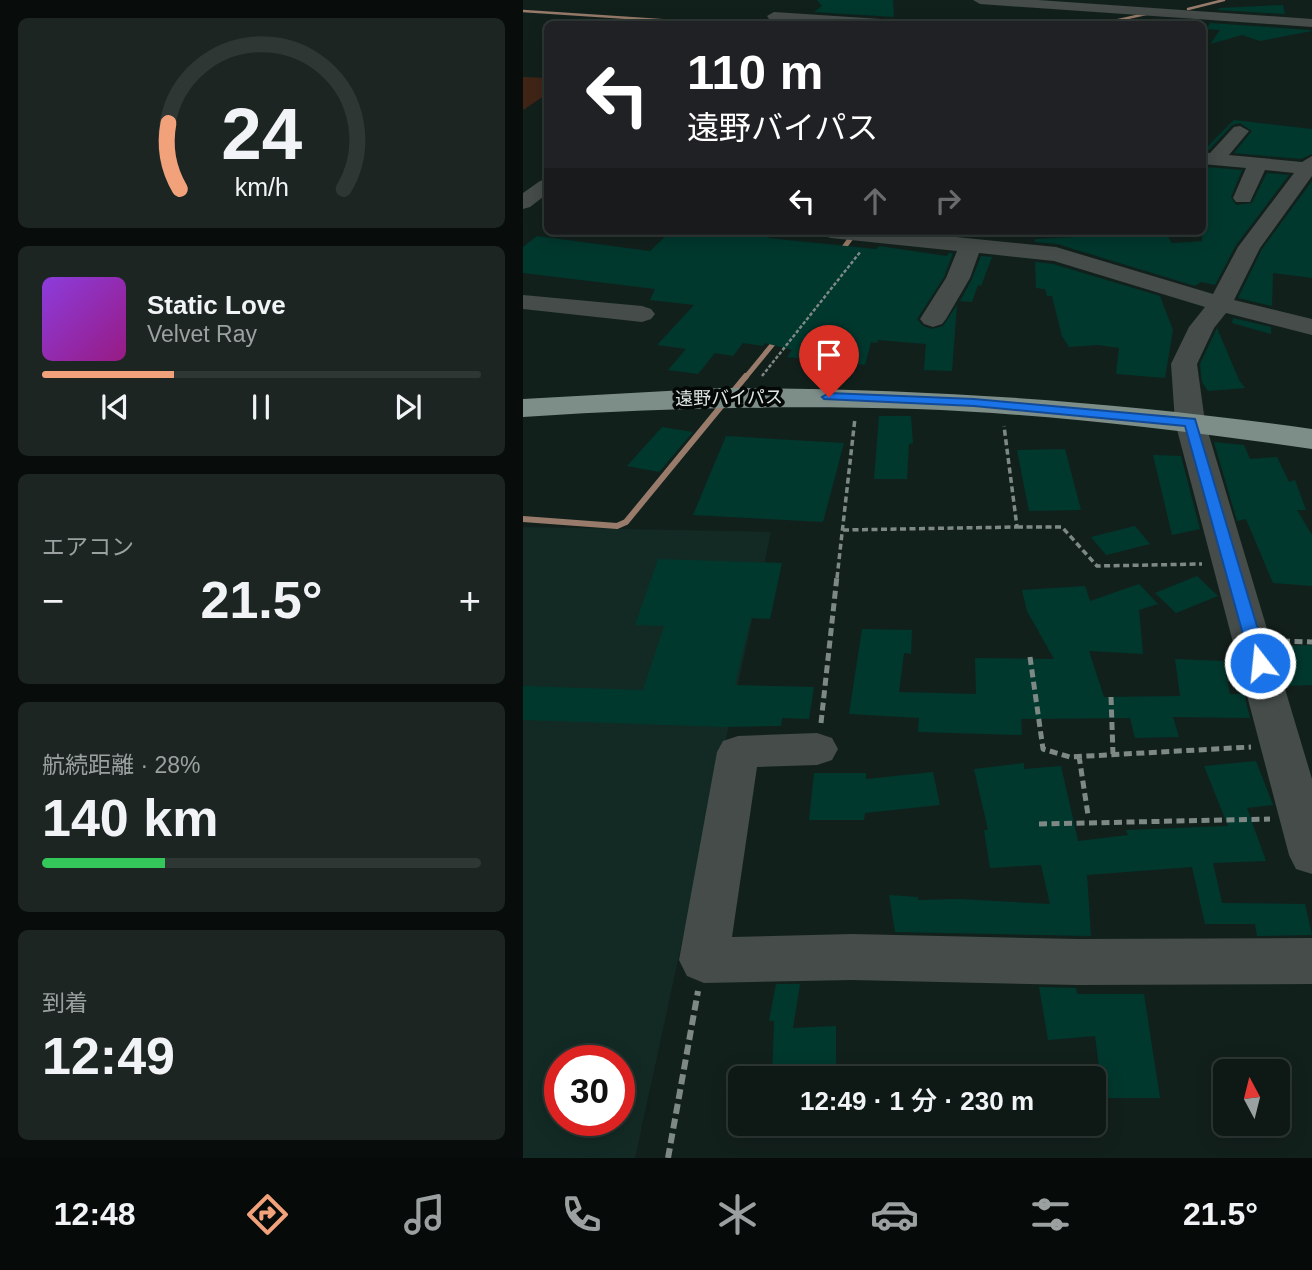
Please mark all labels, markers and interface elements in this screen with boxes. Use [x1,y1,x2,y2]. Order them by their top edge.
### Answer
text: 110 m [687,45,823,99]
icon: left [572,49,663,140]
text: 24 [221,93,302,174]
text: 遠野バイパス [687,110,878,146]
text: km/h [234,173,289,201]
icon: left [783,182,821,220]
icon: ahead [856,182,894,220]
icon: right [929,182,967,220]
text: Static Love [147,290,286,320]
text: Velvet Ray [147,321,257,347]
pin [799,325,859,397]
icon: arrive [810,336,848,374]
street label: 遠野バイパス [675,387,783,409]
icon: previous [96,388,134,426]
icon: pause [242,388,280,426]
icon: next [389,388,427,426]
text: エアコン [42,534,134,560]
text: 21.5° [200,571,323,629]
text: − [42,580,64,622]
text: + [459,580,481,622]
position arrow [1223,626,1297,700]
text: 航続距離 · 28% [42,752,200,778]
text: 140 km [42,789,218,847]
text: 到着 [42,990,88,1016]
text: 12:49 [42,1027,175,1085]
speed limit sign: 30 [544,1045,635,1136]
north arrow [1213,1059,1289,1136]
map controls [1213,1059,1290,1136]
text: 12:49 · 1 分 · 230 m [800,1086,1034,1116]
icon: directions [243,1190,292,1239]
icon: music [400,1190,449,1239]
icon: phone [557,1190,606,1239]
icon: climate [713,1190,762,1239]
icon: car [870,1190,919,1239]
icon: filters [1026,1190,1075,1239]
text: 12:48 [54,1196,136,1232]
text: 21.5° [1183,1196,1258,1232]

